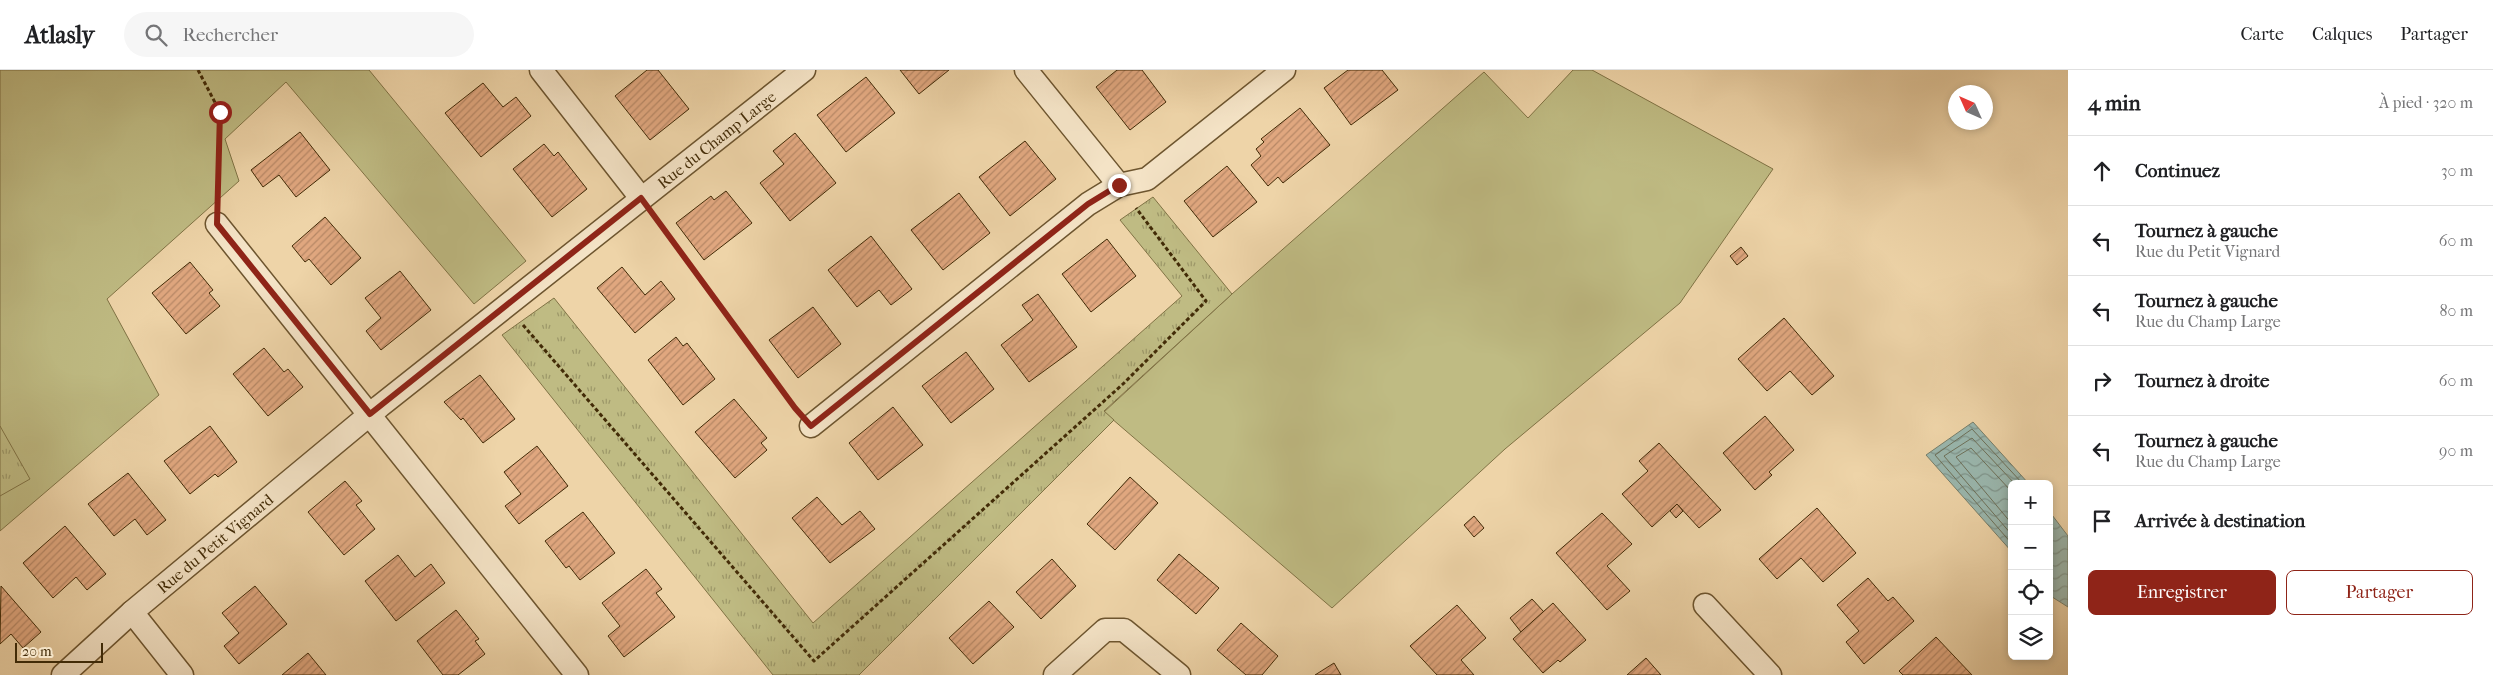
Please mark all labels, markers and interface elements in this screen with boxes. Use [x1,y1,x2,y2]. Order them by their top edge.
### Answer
search box [124,12,474,57]
text: Atlasly [25,21,94,49]
icon: search [142,21,170,49]
text: Rechercher [182,24,278,46]
text: Carte [2241,24,2284,45]
text: Calques [2312,24,2372,45]
text: Partager [2400,24,2468,45]
north arrow [1948,85,1993,130]
street label: Rue du Champ Large [653,87,779,192]
text: 4 min [2088,91,2141,115]
text: À pied · 320 m [2379,93,2473,112]
route start [209,101,232,124]
icon: ahead [2088,157,2116,185]
text: Continuez [2135,160,2220,182]
text: 30 m [2441,161,2473,180]
route end [1108,174,1131,197]
text: Tournez à gauche [2135,220,2278,242]
icon: left [2088,227,2116,255]
text: 60 m [2439,231,2473,250]
text: Rue du Petit Vignard [2135,242,2280,261]
text: Tournez à gauche [2135,290,2278,312]
icon: left [2088,297,2116,325]
text: 80 m [2439,301,2473,320]
text: Rue du Champ Large [2135,312,2281,331]
icon: right [2088,367,2116,395]
text: Tournez à droite [2135,370,2269,392]
text: 60 m [2439,371,2473,390]
text: Tournez à gauche [2135,430,2278,452]
icon: left [2088,437,2116,465]
text: 90 m [2439,441,2473,460]
text: Rue du Champ Large [2135,452,2281,471]
map controls [2008,480,2053,660]
button: + [2008,480,2053,525]
street label: Rue du Petit Vignard [153,489,277,597]
icon: arrive [2088,507,2116,535]
text: Arrivée à destination [2135,510,2305,532]
button: − [2008,525,2053,570]
button: locate [2008,570,2053,615]
button: Enregistrer [2088,570,2276,615]
button: Partager [2286,570,2473,615]
button: layers [2008,615,2053,660]
scale bar [15,640,102,663]
text: 20 m [22,643,52,660]

